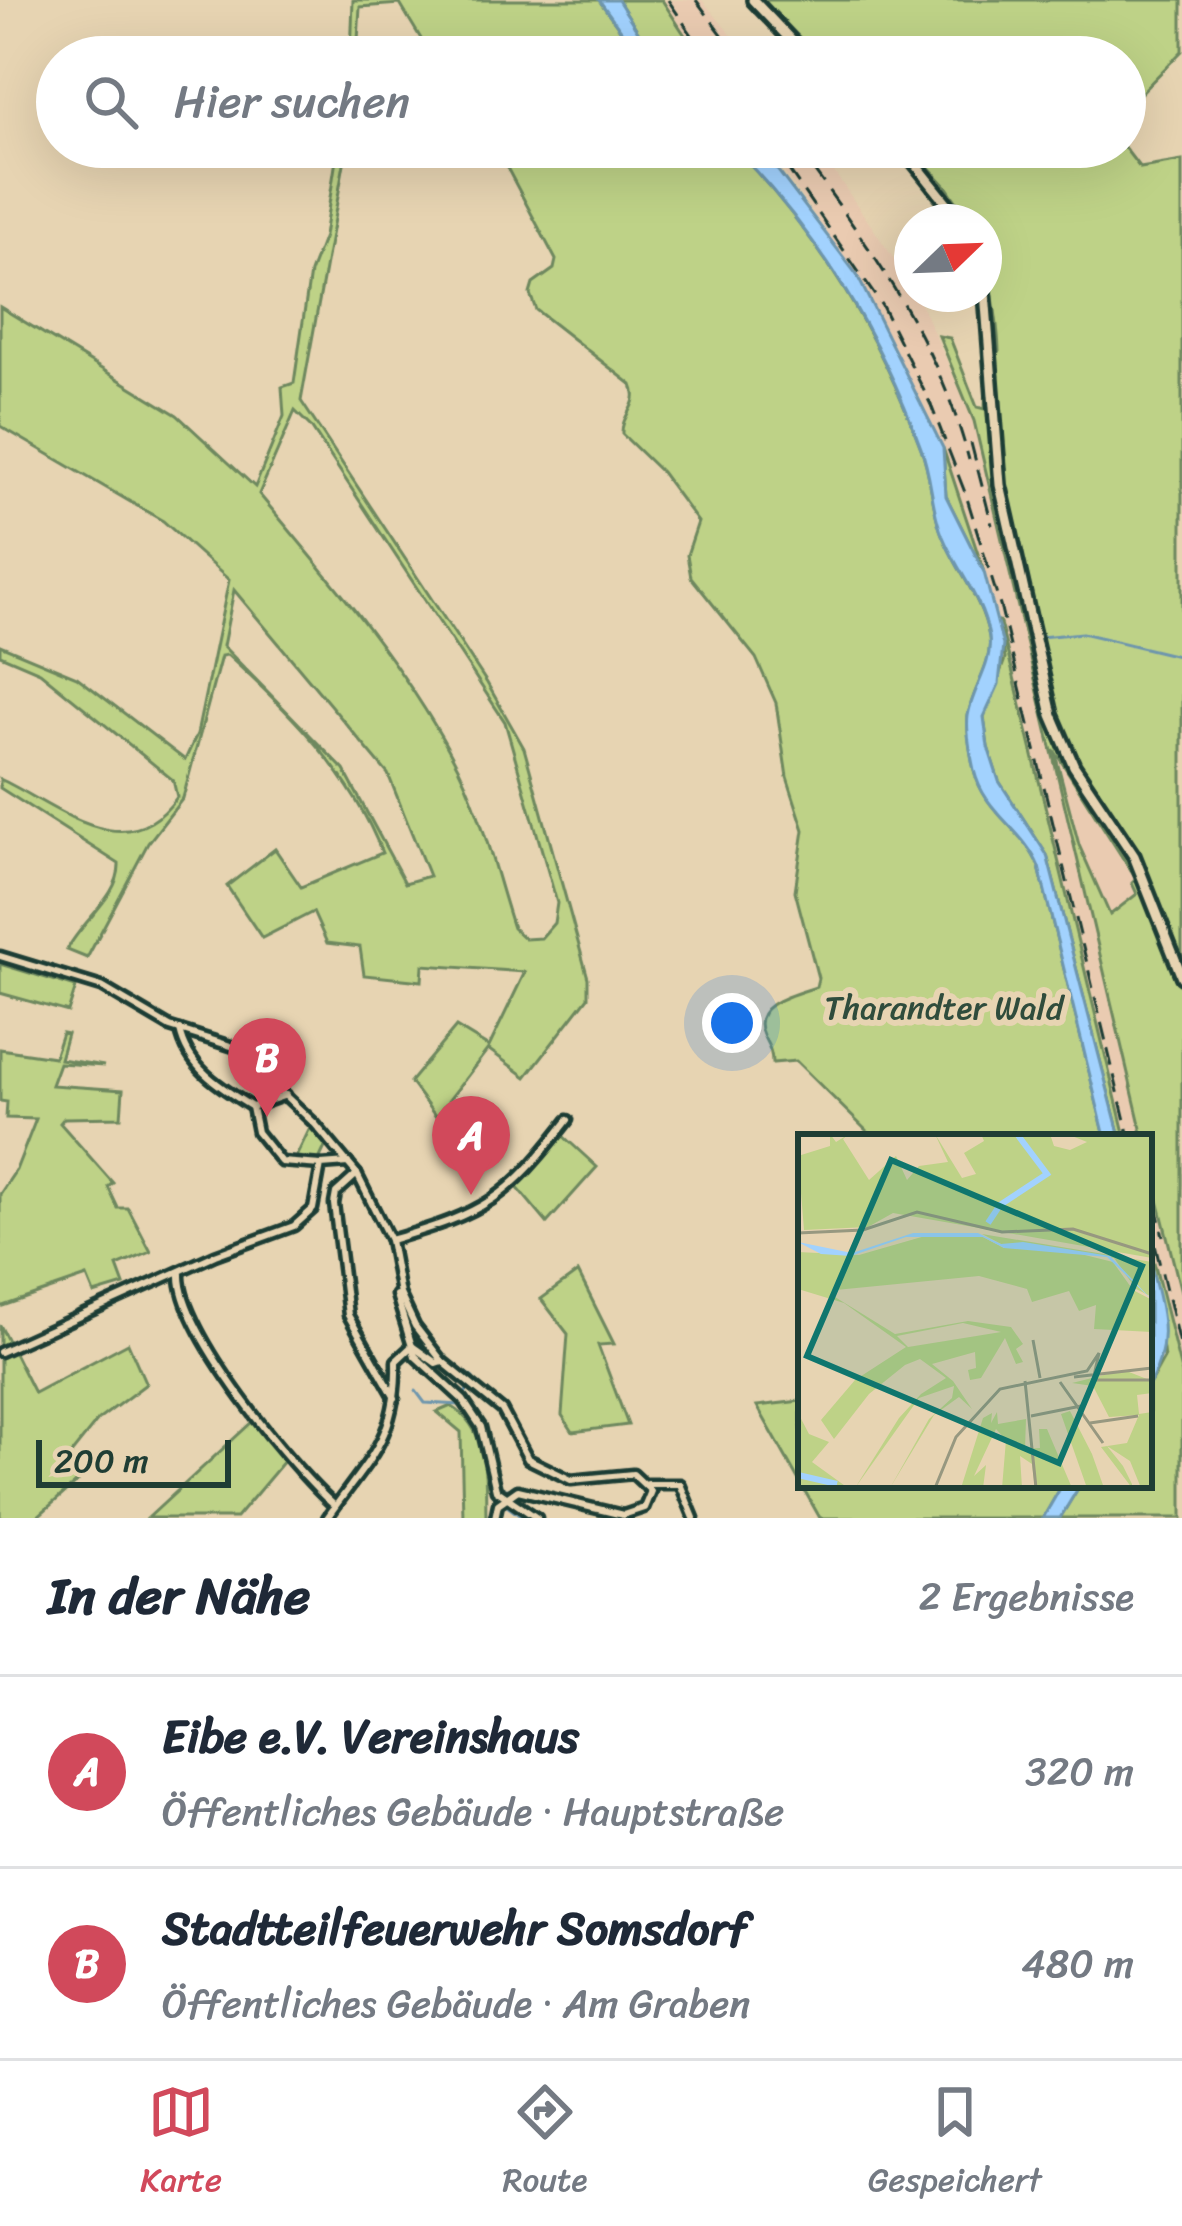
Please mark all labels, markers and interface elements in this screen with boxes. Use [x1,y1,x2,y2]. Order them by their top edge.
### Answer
search box [36,36,1146,168]
text: Hier suchen [174,62,410,142]
icon: search [78,69,144,135]
north arrow [894,204,1002,312]
park label: Tharandter Wald [825,979,1066,1037]
your location [702,993,762,1053]
pin: B [228,1018,306,1117]
pin: A [432,1096,510,1195]
inset map [798,1134,1152,1488]
text: 200 m [54,1432,149,1490]
scale bar [36,1434,231,1487]
text: In der Nähe [48,1551,310,1641]
text: 2 Ergebnisse [919,1562,1134,1631]
text: Eibe e.V. Vereinshaus [162,1697,579,1777]
text: A [74,1737,100,1806]
text: 320 m [1025,1737,1134,1806]
text: Öffentliches Gebäude · Hauptstraße [162,1777,784,1846]
text: Stadtteilfeuerwehr Somsdorf [162,1889,748,1969]
text: B [75,1929,99,1998]
text: 480 m [1021,1929,1134,1998]
text: Öffentliches Gebäude · Am Graben [162,1969,750,2038]
tab: Karte [140,2079,222,2209]
tab: Route [502,2079,587,2209]
tab: Gespeichert [868,2079,1042,2209]

